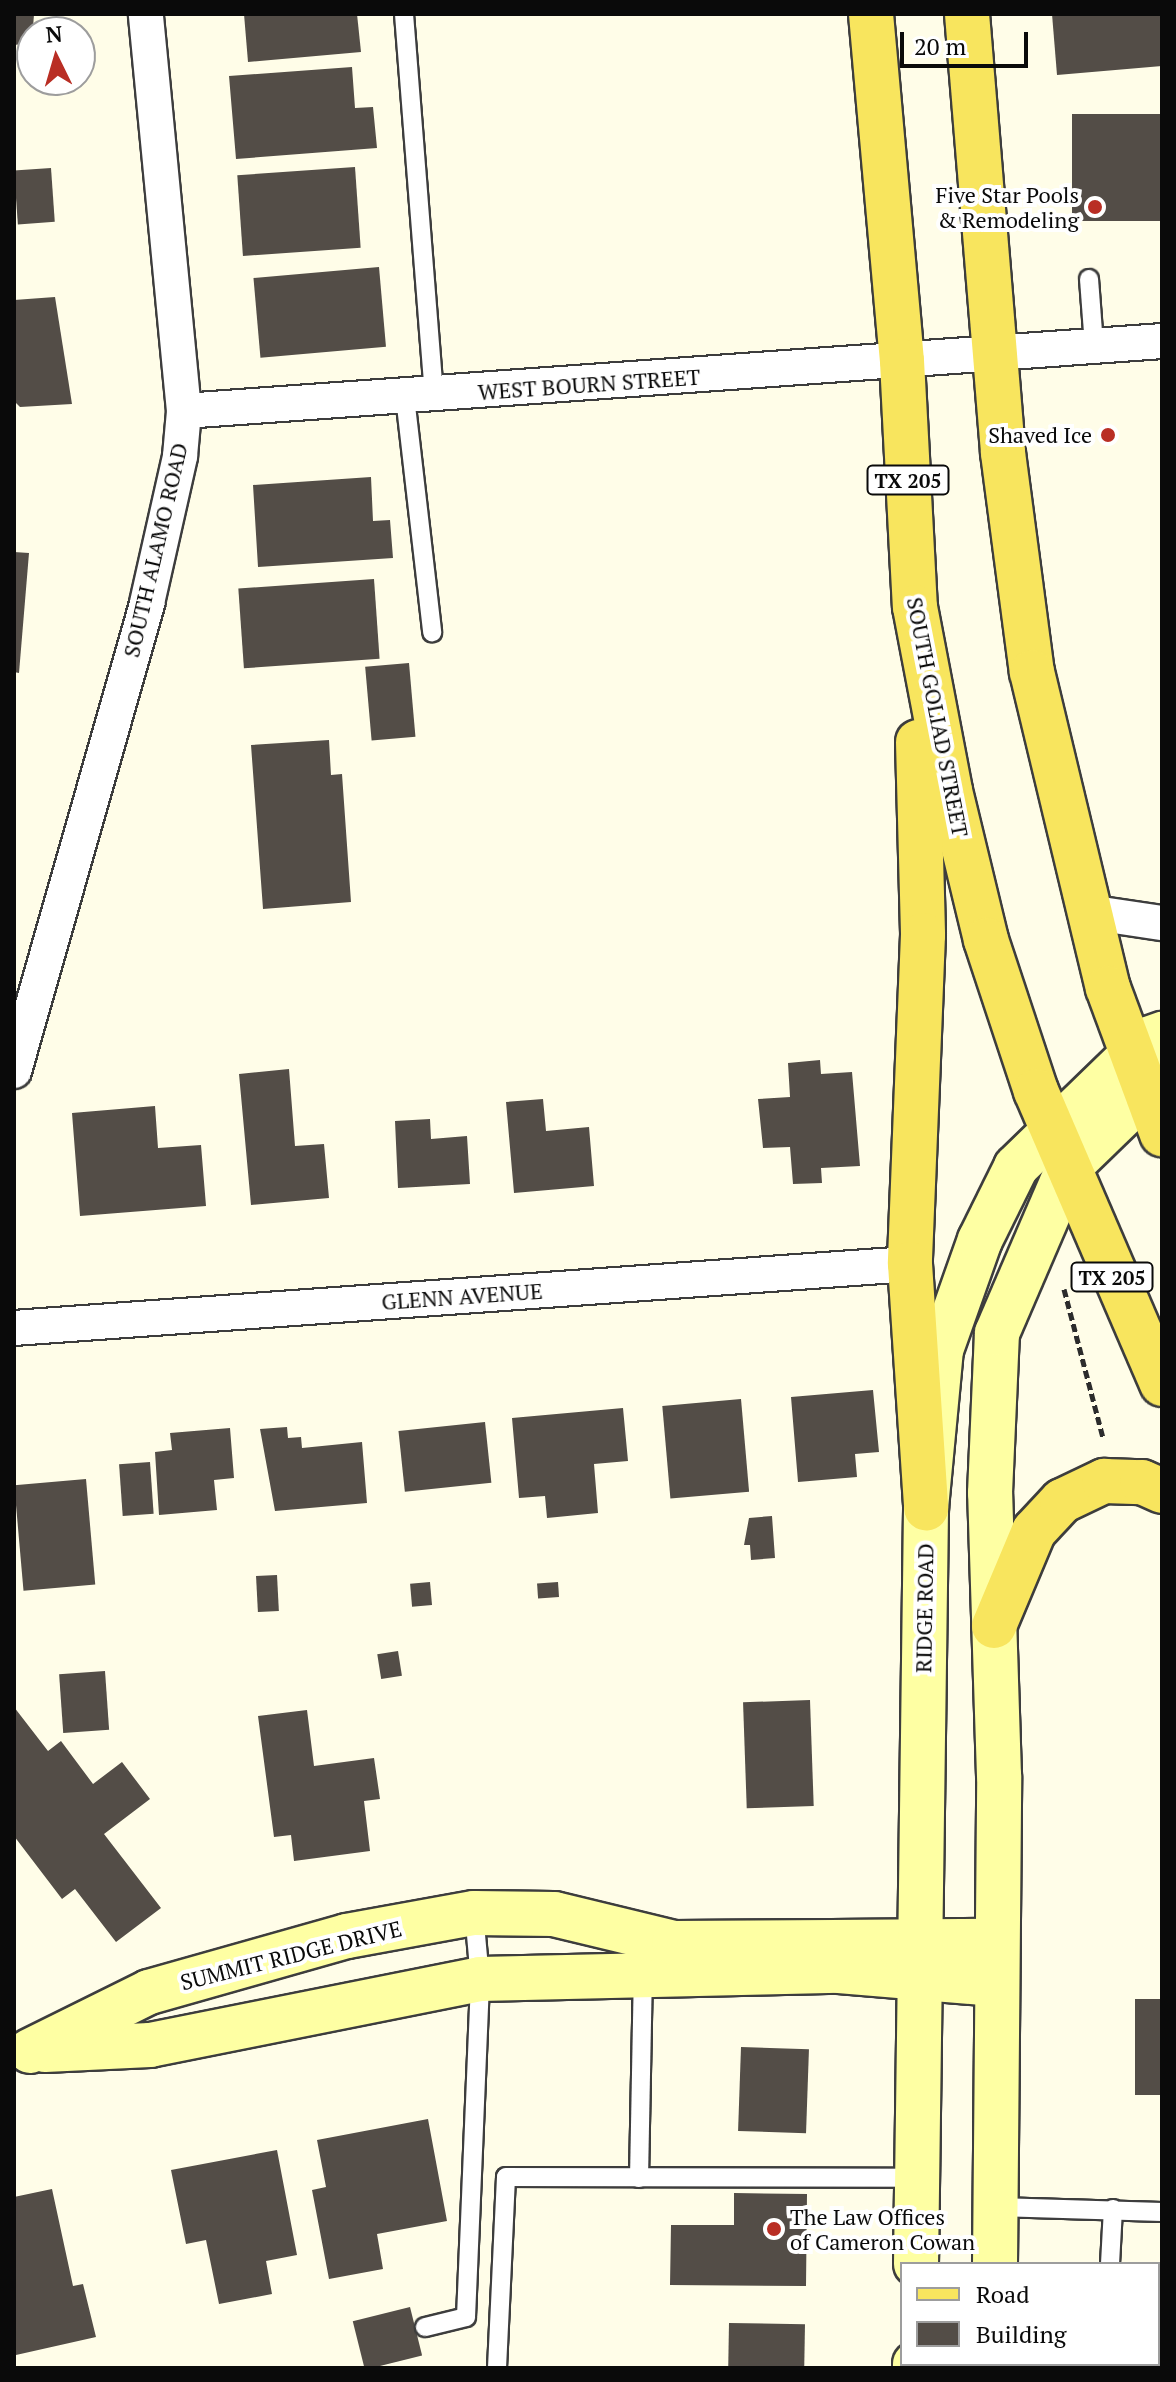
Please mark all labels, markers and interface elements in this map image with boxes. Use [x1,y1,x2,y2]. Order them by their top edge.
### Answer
north arrow [16,16,96,96]
scale bar [904,16,1032,66]
text: N [44,18,64,49]
text: 20 m [914,30,966,62]
place label: Five Star Pools & Remodeling [935,181,1079,232]
marker: Five Star Pools & Remodeling [1086,198,1104,216]
street label: WEST BOURN STREET [477,363,701,405]
place label: Shaved Ice [988,422,1092,448]
marker: Shaved Ice [1099,426,1117,444]
street label: SOUTH ALAMO ROAD [117,440,193,660]
road number: TX 205 [866,464,950,496]
street label: SOUTH GOLIAD STREET [902,595,974,839]
road number: TX 205 [1070,1261,1154,1293]
street label: GLENN AVENUE [380,1277,544,1315]
street label: RIDGE ROAD [910,1543,938,1673]
street label: SUMMIT RIDGE DRIVE [178,1915,404,1995]
place label: The Law Offices of Cameron Cowan [790,2203,975,2254]
marker: The Law Offices of Cameron Cowan [765,2220,783,2238]
legend [900,2262,1160,2366]
text: Road [976,2278,1030,2310]
text: Building [976,2318,1066,2350]

